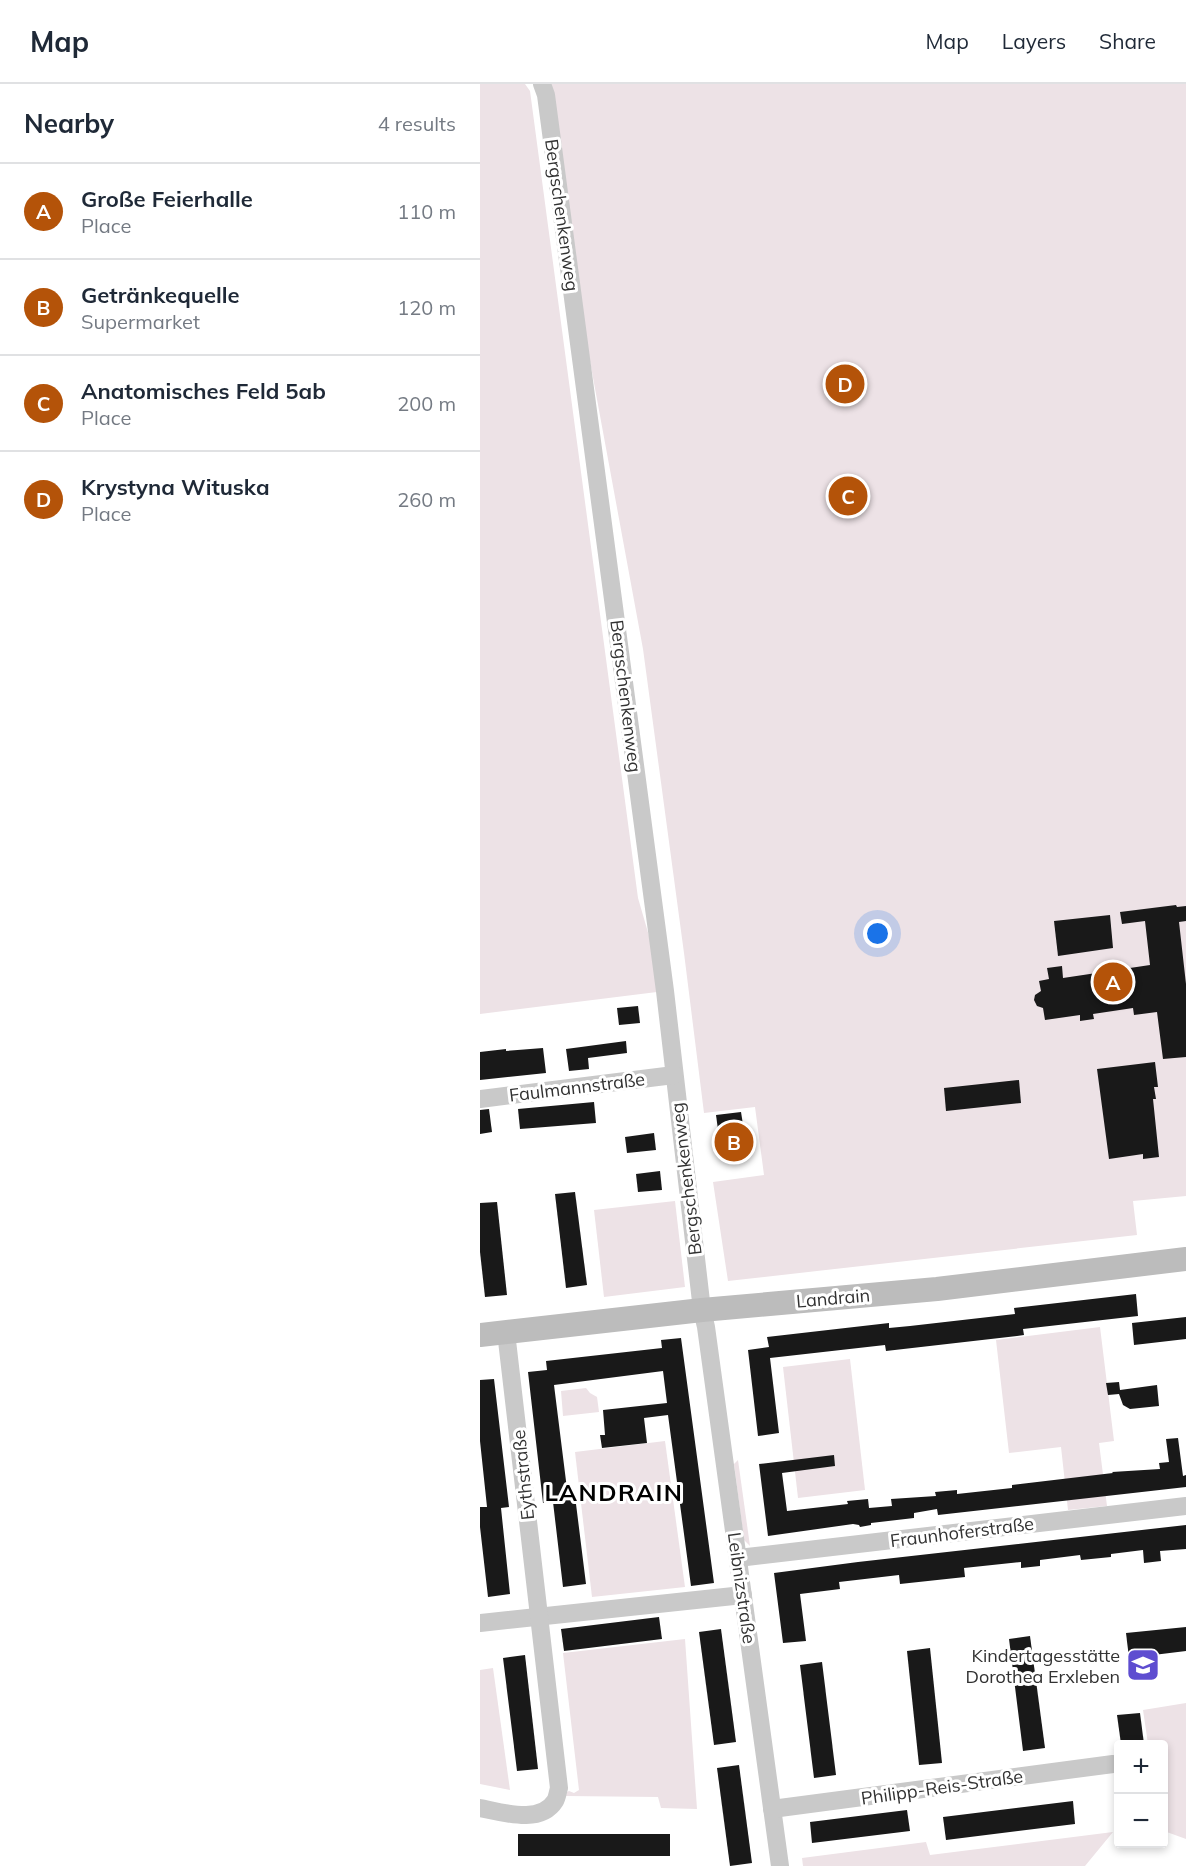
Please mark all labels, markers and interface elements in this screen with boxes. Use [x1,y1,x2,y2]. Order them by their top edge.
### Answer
text: Map [30,24,89,59]
text: Map [926,28,969,54]
text: Layers [1002,28,1066,54]
text: Share [1099,28,1156,54]
text: Nearby [24,107,114,140]
text: 4 results [378,111,456,136]
street label: Bergschenkenweg [540,137,584,293]
text: Große Feierhalle [81,185,253,213]
text: A [36,199,51,224]
text: 110 m [397,199,456,224]
text: Place [81,213,131,238]
text: Getränkequelle [81,281,240,309]
text: B [37,295,50,320]
text: 120 m [397,295,456,320]
text: Supermarket [81,309,200,334]
pin: D [826,362,865,406]
text: Anatomisches Feld 5ab [81,377,326,405]
text: C [37,391,50,416]
text: 200 m [397,391,456,416]
text: Place [81,405,131,430]
text: Krystyna Wituska [81,473,270,501]
pin: C [828,474,868,518]
text: D [36,487,51,512]
text: 260 m [397,487,456,512]
text: Place [81,501,131,526]
street label: Bergschenkenweg [605,618,647,774]
your location [863,919,892,948]
pin: A [1094,960,1132,1004]
street label: Faulmannstraße [508,1067,646,1107]
street label: Bergschenkenweg [665,1101,707,1257]
pin: B [714,1120,754,1164]
street label: Landrain [795,1283,871,1313]
street label: Eythstraße [507,1429,539,1521]
district label: LANDRAIN [545,1477,683,1507]
street label: Fraunhoferstraße [889,1512,1035,1552]
street label: Leibnizstraße [723,1531,761,1645]
place label: Kindertagesstätte Dorothea Erxleben [965,1644,1120,1688]
school or university icon: Kindertagesstätte Dorothea Erxleben [1125,1647,1161,1683]
map controls [1114,1740,1168,1848]
button: + [1114,1740,1168,1794]
street label: Philipp-Reis-Straße [860,1764,1024,1810]
button: − [1114,1794,1168,1848]

